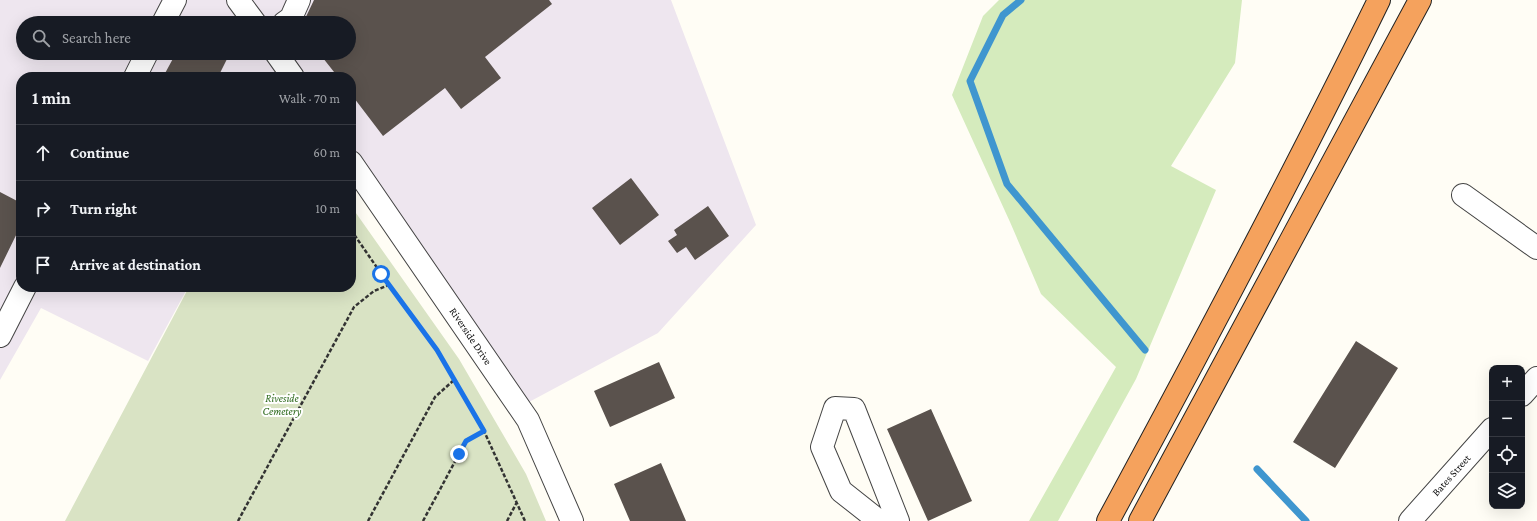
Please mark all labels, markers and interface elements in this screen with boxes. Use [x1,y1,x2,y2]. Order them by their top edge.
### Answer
search box [16,16,356,60]
icon: search [30,27,52,49]
text: Search here [62,30,131,46]
text: 1 min [32,89,71,108]
text: Walk · 70 m [279,91,340,106]
icon: ahead [32,142,54,164]
text: Continue [70,145,129,161]
text: 60 m [313,145,340,160]
icon: right [32,198,54,220]
text: Turn right [70,201,137,217]
text: 10 m [315,201,340,216]
icon: arrive [32,254,54,276]
text: Arrive at destination [70,257,201,273]
route start [372,265,390,283]
street label: Riverside Drive [447,305,495,367]
map controls [1489,365,1525,509]
button: + [1489,365,1525,401]
park label: Riveside Cemetery [263,392,302,418]
button: − [1489,401,1525,437]
button: locate [1489,437,1525,473]
route end [450,445,468,463]
street label: Bates Street [1429,452,1473,498]
button: layers [1489,473,1525,509]

